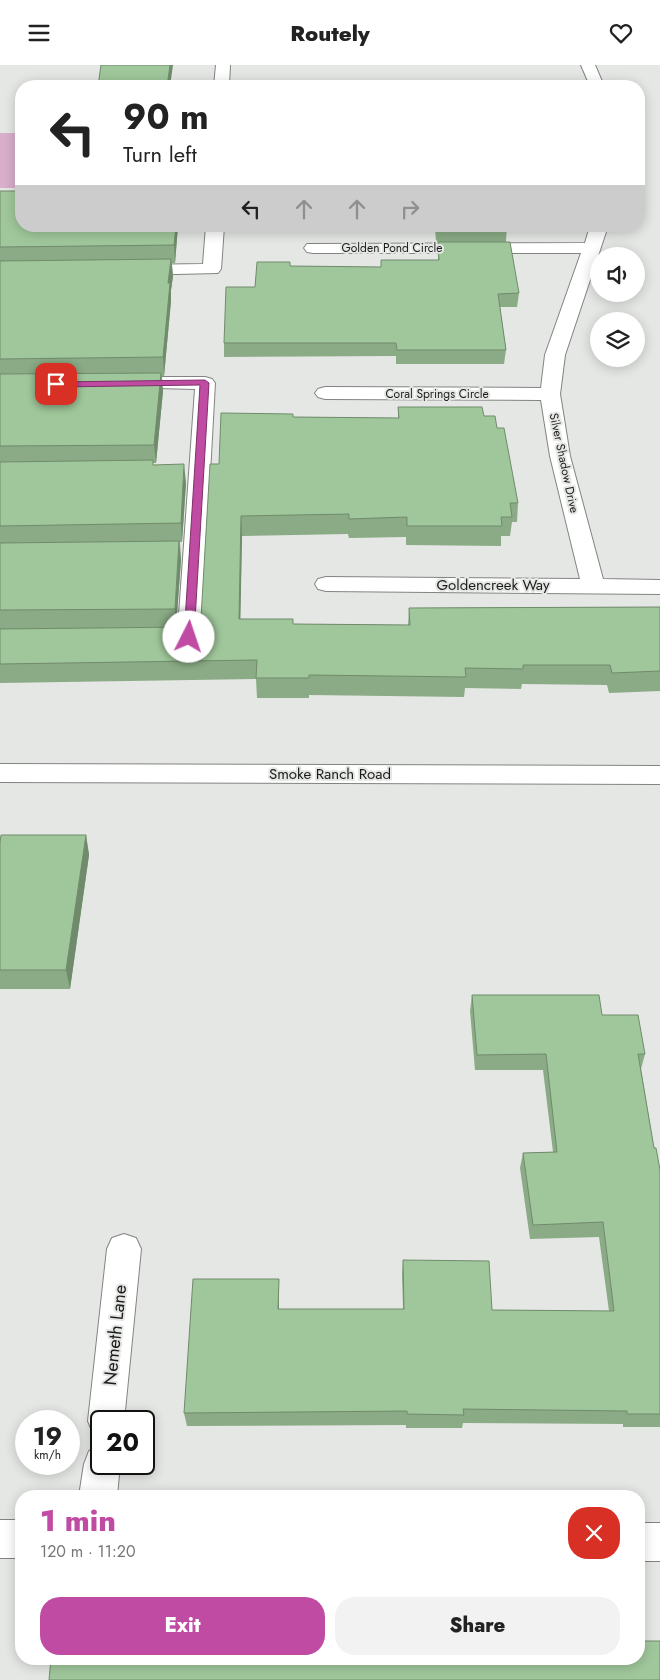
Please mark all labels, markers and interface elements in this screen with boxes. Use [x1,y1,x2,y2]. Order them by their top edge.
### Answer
text: Routely [290,17,370,49]
icon: menu [25,19,53,47]
icon: heart [607,19,635,47]
text: 90 m [123,92,209,142]
icon: left [40,100,105,165]
text: Turn left [123,138,197,170]
icon: left [237,195,265,223]
icon: ahead [290,195,318,223]
icon: ahead [343,195,371,223]
icon: right [396,195,424,223]
street label: Golden Pond Circle [342,239,443,257]
map controls [590,247,645,367]
button: sound [590,247,645,302]
button: layers [590,312,645,367]
pin [35,363,77,405]
icon: arrive [42,370,70,398]
street label: Coral Springs Circle [385,385,489,403]
street label: Silver Shadow Drive [545,411,583,515]
street label: Goldencreek Way [436,574,550,596]
position arrow [162,610,214,662]
street label: Smoke Ranch Road [269,763,391,785]
street label: Nemeth Lane [97,1283,133,1387]
speed limit sign: 20 [90,1410,155,1475]
text: 19 [33,1418,62,1454]
text: km/h [34,1446,61,1464]
text: 1 min [40,1499,116,1542]
button: close [568,1507,620,1559]
text: 120 m · 11:20 [40,1540,136,1563]
button: Exit [40,1597,325,1655]
button: Share [335,1597,620,1655]

